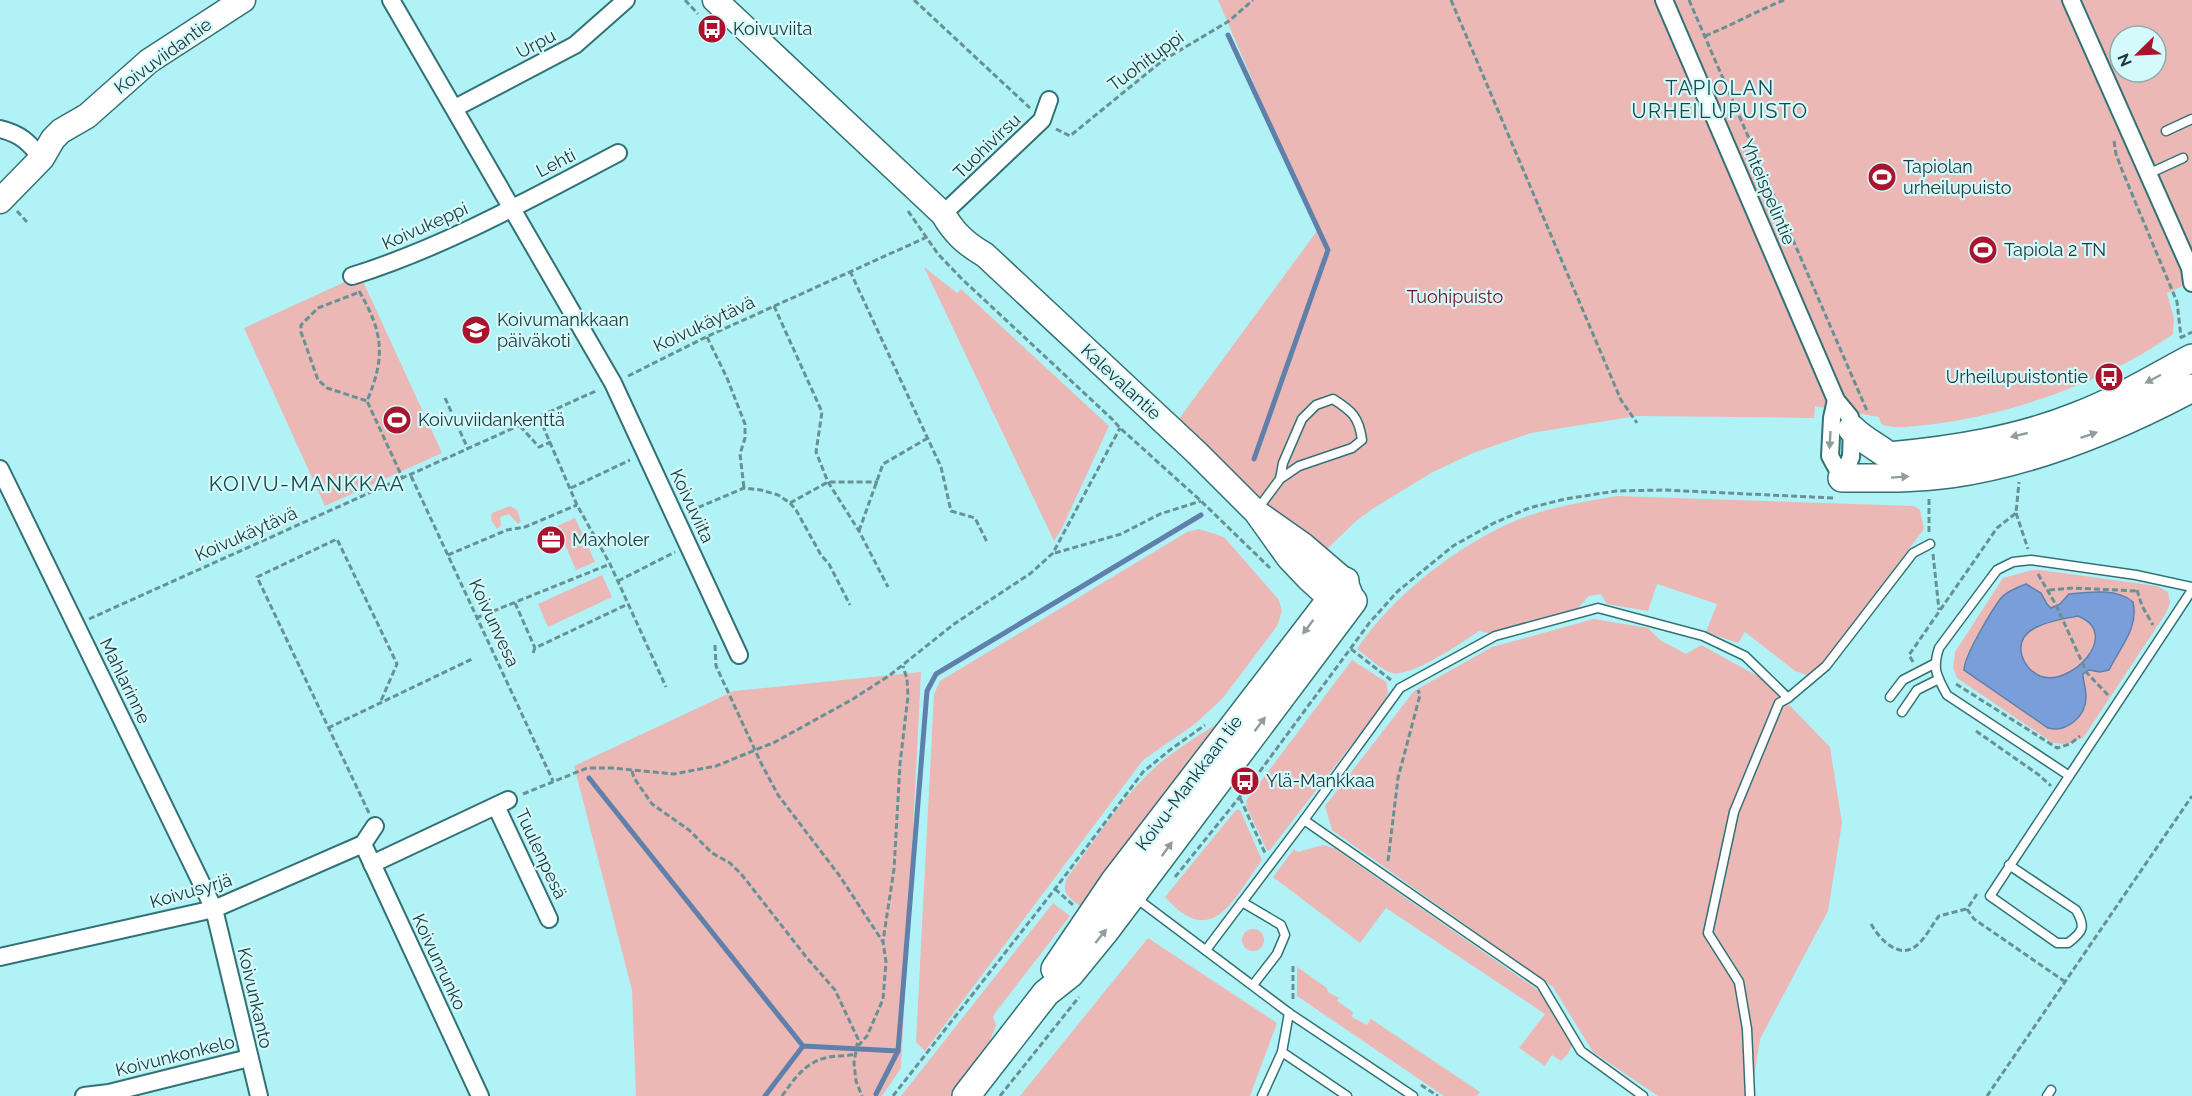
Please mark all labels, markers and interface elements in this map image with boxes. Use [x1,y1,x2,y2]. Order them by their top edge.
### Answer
street label: Koivuviidantie [110,13,216,98]
bus stop icon: Koivuviita [696,13,728,45]
place label: Koivuviita [733,18,812,39]
north arrow [2108,24,2168,84]
street label: Urpu [512,25,559,63]
street label: Tuohituppi [1104,26,1188,95]
text: N [2114,50,2136,69]
district label: TAPIOLAN URHEILUPUISTO [1631,76,1809,123]
street label: Tuohivirsu [949,109,1024,183]
street label: Yhteispelintie [1737,136,1800,248]
street label: Lehti [533,144,579,181]
place label: Tapiolan urheilupuisto [1903,156,2012,198]
sports icon: Tapiolan urheilupuisto [1866,161,1898,193]
street label: Koivukeppi [379,197,471,254]
sports icon: Tapiola 2 TN [1967,234,1999,266]
place label: Tapiola 2 TN [2004,239,2106,260]
park label: Tuohipuisto [1407,286,1503,307]
street label: Koivukäytävä [650,291,758,356]
place label: Koivumankkaan päiväkoti [497,309,629,351]
school or university icon: Koivumankkaan päiväkoti [460,314,492,346]
street label: Kalevalantie [1077,339,1166,424]
bus stop icon: Urheilupuistontie [2093,361,2125,393]
place label: Urheilupuistontie [1946,366,2088,387]
one-way arrow [2144,374,2161,384]
sports icon: Koivuviidankenttä [381,404,413,436]
place label: Koivuviidankenttä [418,409,565,430]
one-way arrow [2080,429,2098,439]
one-way arrow [1826,431,1835,450]
one-way arrow [2010,431,2029,440]
street label: Koivuviita [666,465,719,546]
district label: KOIVU-MANKKAA [209,471,405,496]
one-way arrow [1891,473,1910,482]
street label: Koivukäytävä [192,502,300,565]
office icon: Maxholer [535,524,567,556]
place label: Maxholer [572,529,650,550]
street label: Koivunvesa [465,575,524,670]
one-way arrow [1302,619,1315,635]
street label: Mahlarinne [96,635,155,727]
street label: Koivu-Mankkaan tie [1131,711,1247,854]
one-way arrow [1253,716,1265,731]
bus stop icon: Ylä-Mankkaa [1229,765,1261,797]
place label: Ylä-Mankkaa [1266,770,1375,791]
street label: Tuulenpesä [511,805,571,902]
one-way arrow [1161,841,1173,857]
street label: Koivusyrjä [147,869,234,912]
street label: Koivunrunko [408,910,471,1013]
one-way arrow [1094,929,1107,944]
street label: Koivunkanto [234,945,277,1051]
street label: Koivunkonkelo [113,1031,237,1080]

